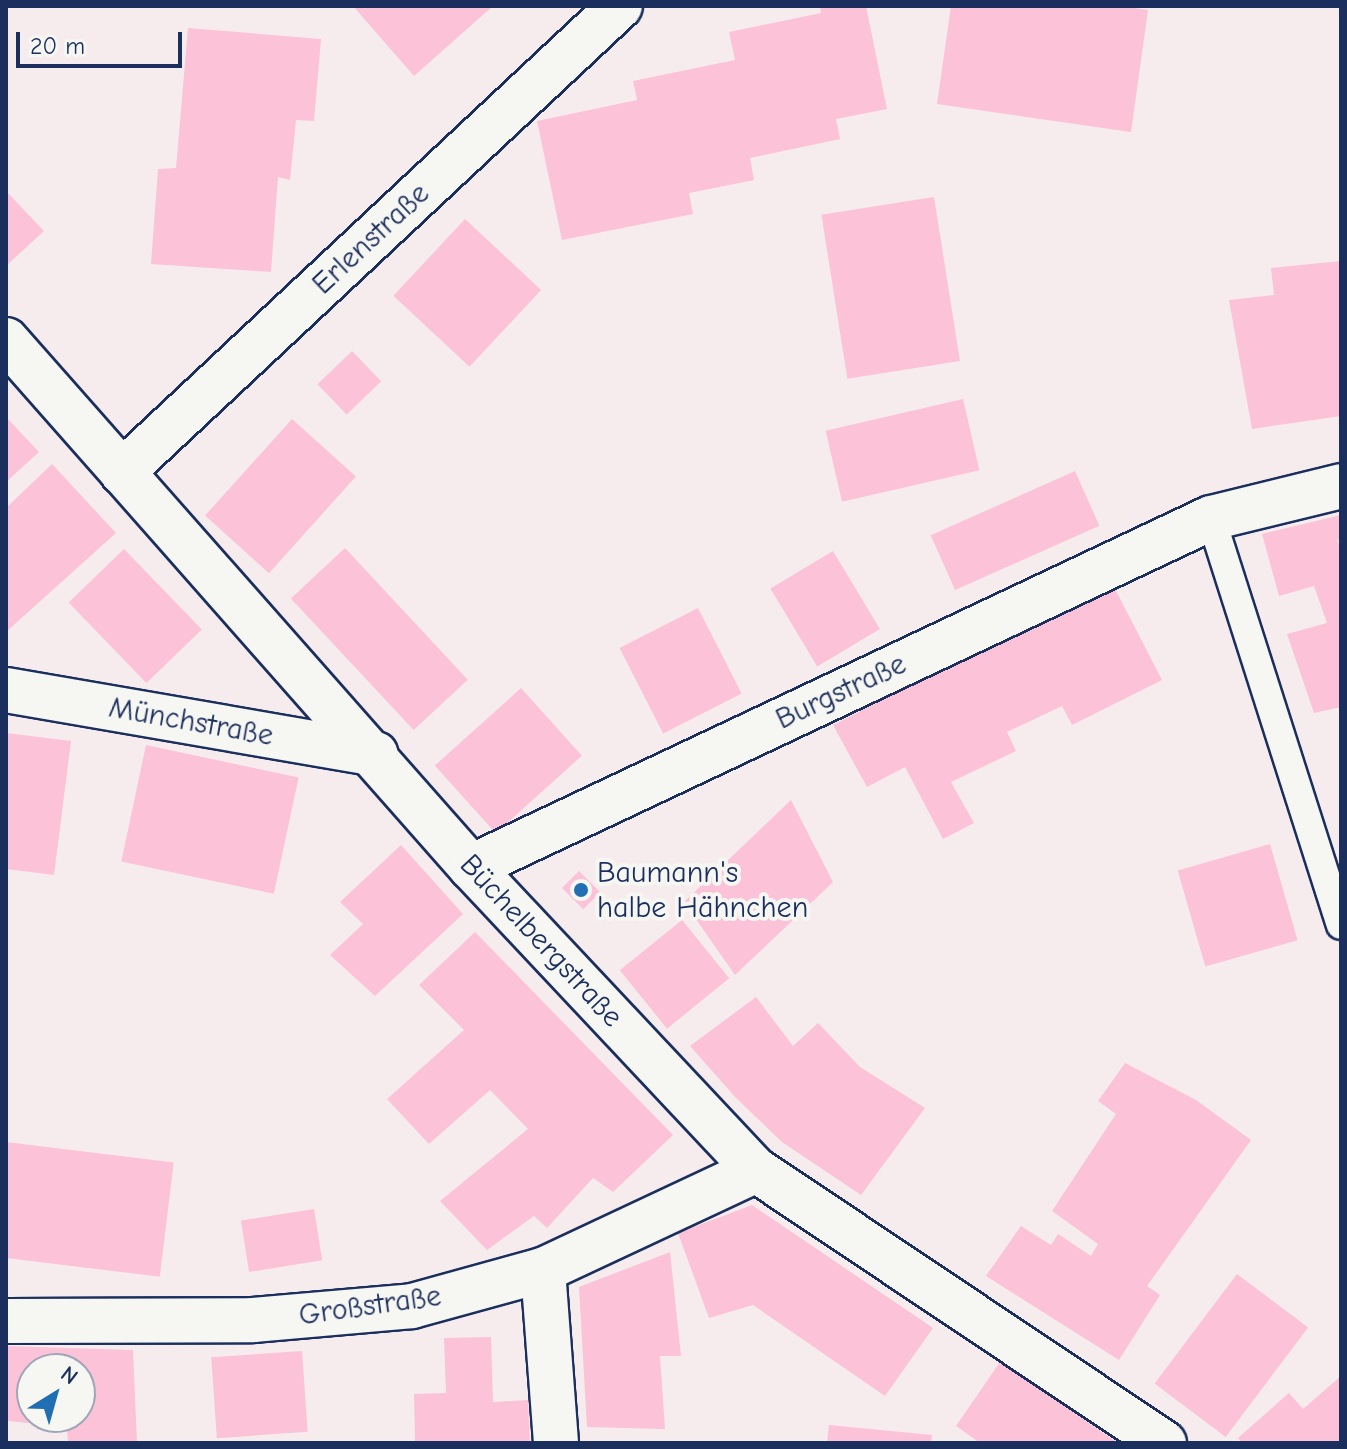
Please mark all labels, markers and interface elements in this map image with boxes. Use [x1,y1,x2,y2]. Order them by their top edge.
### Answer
scale bar [20,16,186,66]
text: 20 m [30,32,85,60]
street label: Erlenstraße [305,176,437,302]
street label: Burgstraße [770,646,912,738]
street label: Münchstraße [106,690,276,754]
street label: Büchelbergstraße [452,847,630,1035]
place label: Baumann's halbe Hähnchen [597,855,808,926]
marker: Baumann's halbe Hähnchen [572,881,590,899]
street label: Großstraße [297,1278,443,1334]
north arrow [16,1353,96,1433]
text: N [56,1361,83,1390]

